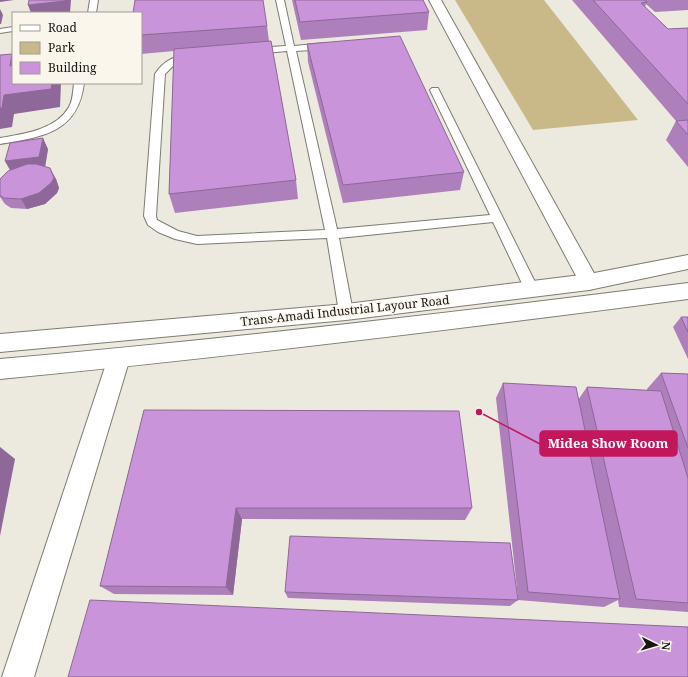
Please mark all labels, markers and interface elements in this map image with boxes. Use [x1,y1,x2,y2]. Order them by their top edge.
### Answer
legend [12,12,142,84]
text: Road [48,19,78,36]
text: Park [48,39,76,56]
text: Building [48,59,97,76]
street label: Trans-Amadi Industrial Layour Road [240,291,451,330]
callout: Midea Show Room [540,431,677,456]
text: Midea Show Room [548,434,669,452]
north arrow [636,625,676,665]
text: N [659,641,674,651]

